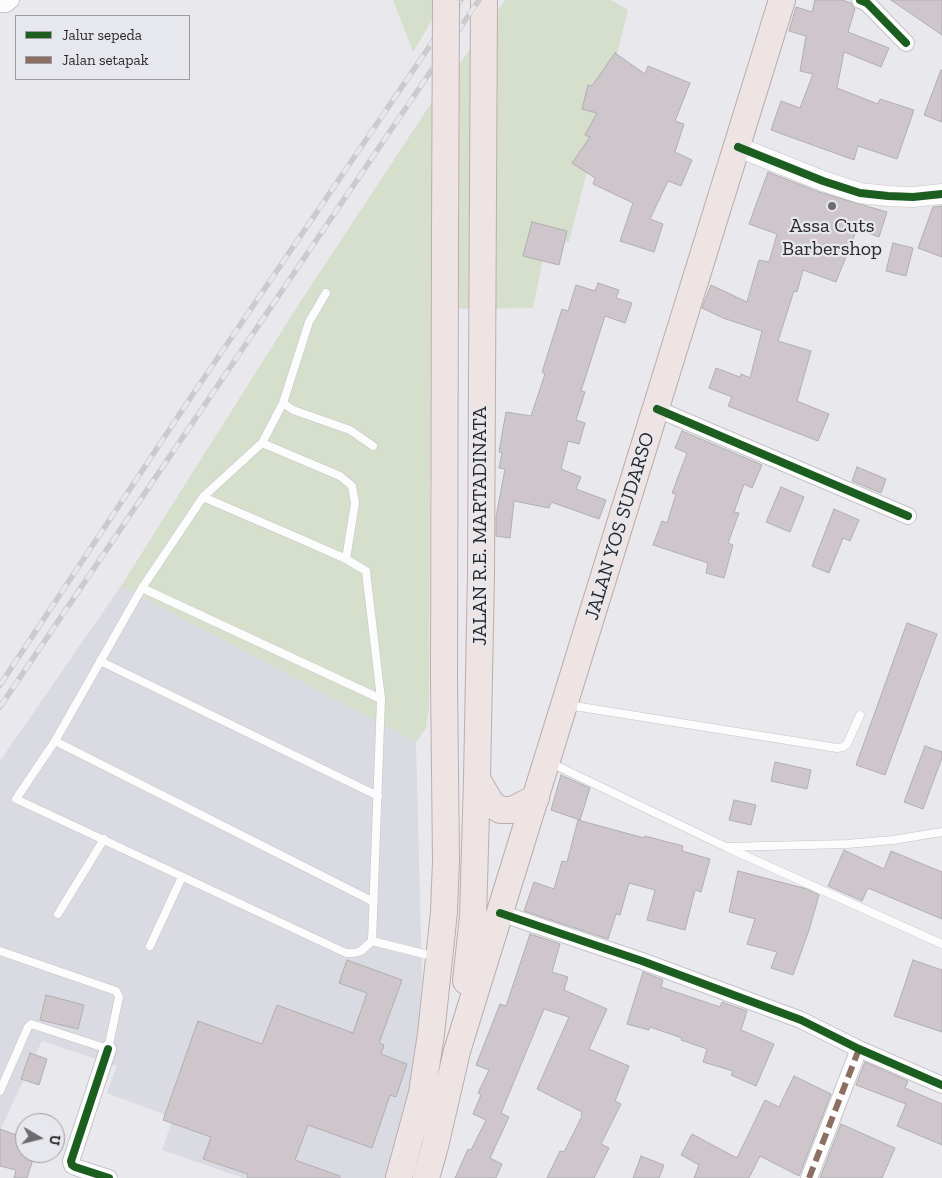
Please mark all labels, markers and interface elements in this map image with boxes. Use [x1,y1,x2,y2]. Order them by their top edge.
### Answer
legend [15,15,190,80]
text: Jalur sepeda [62,26,142,44]
text: Jalan setapak [62,51,149,69]
marker: Assa Cuts Barbershop [826,200,838,212]
place label: Assa Cuts Barbershop [782,214,882,261]
street label: JALAN R.E. MARTADINATA [468,406,492,646]
street label: JALAN YOS SUDARSO [580,429,660,623]
north arrow [15,1113,65,1163]
text: U [45,1134,63,1146]

